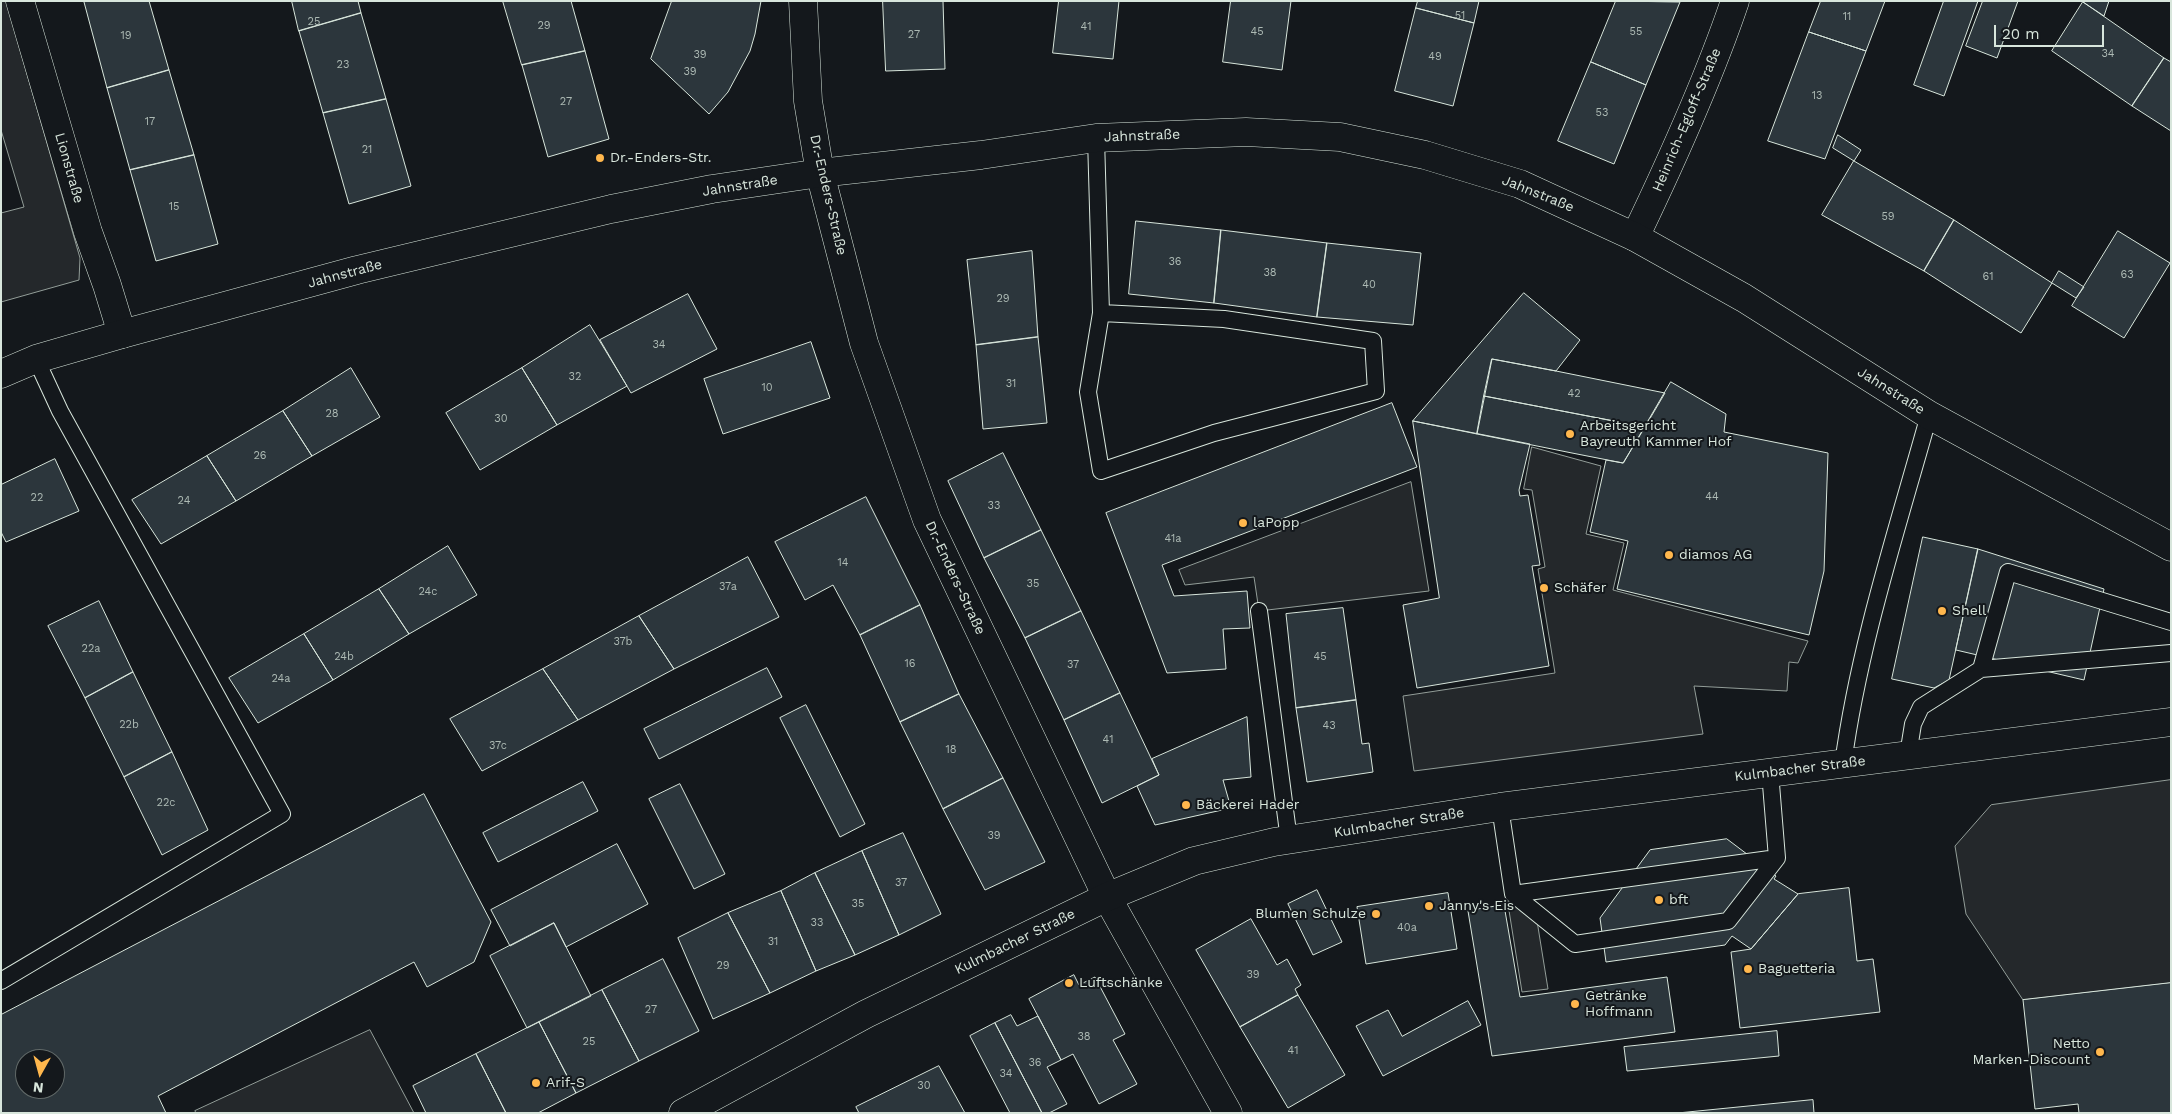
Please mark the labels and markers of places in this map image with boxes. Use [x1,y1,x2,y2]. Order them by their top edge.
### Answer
place label: Dr.-Enders-Str. [610,150,711,166]
marker: Dr.-Enders-Str. [594,152,606,164]
place label: Arbeitsgericht Bayreuth Kammer Hof [1580,418,1731,451]
marker: Arbeitsgericht Bayreuth Kammer Hof [1564,428,1576,440]
place label: laPopp [1253,515,1300,531]
marker: laPopp [1237,517,1249,529]
place label: diamos AG [1679,547,1752,563]
marker: diamos AG [1663,549,1675,561]
place label: Schäfer [1554,580,1606,596]
marker: Schäfer [1538,582,1550,594]
place label: Shell [1952,603,1986,619]
marker: Shell [1936,605,1948,617]
place label: Bäckerei Hader [1196,797,1299,813]
marker: Bäckerei Hader [1180,799,1192,811]
place label: bft [1669,892,1688,908]
marker: bft [1653,894,1665,906]
place label: Janny's Eis [1439,898,1514,914]
marker: Janny's Eis [1423,900,1435,912]
place label: Blumen Schulze [1255,906,1366,922]
marker: Blumen Schulze [1370,908,1382,920]
place label: Baguetteria [1758,961,1835,977]
marker: Baguetteria [1742,963,1754,975]
place label: Luftschänke [1079,975,1163,991]
marker: Luftschänke [1063,977,1075,989]
place label: Getränke Hoffmann [1585,988,1653,1020]
marker: Getränke Hoffmann [1569,998,1581,1010]
place label: Netto Marken-Discount [1972,1036,2090,1068]
marker: Netto Marken-Discount [2094,1046,2106,1058]
place label: Arif-S [546,1075,585,1091]
marker: Arif-S [530,1077,542,1089]

